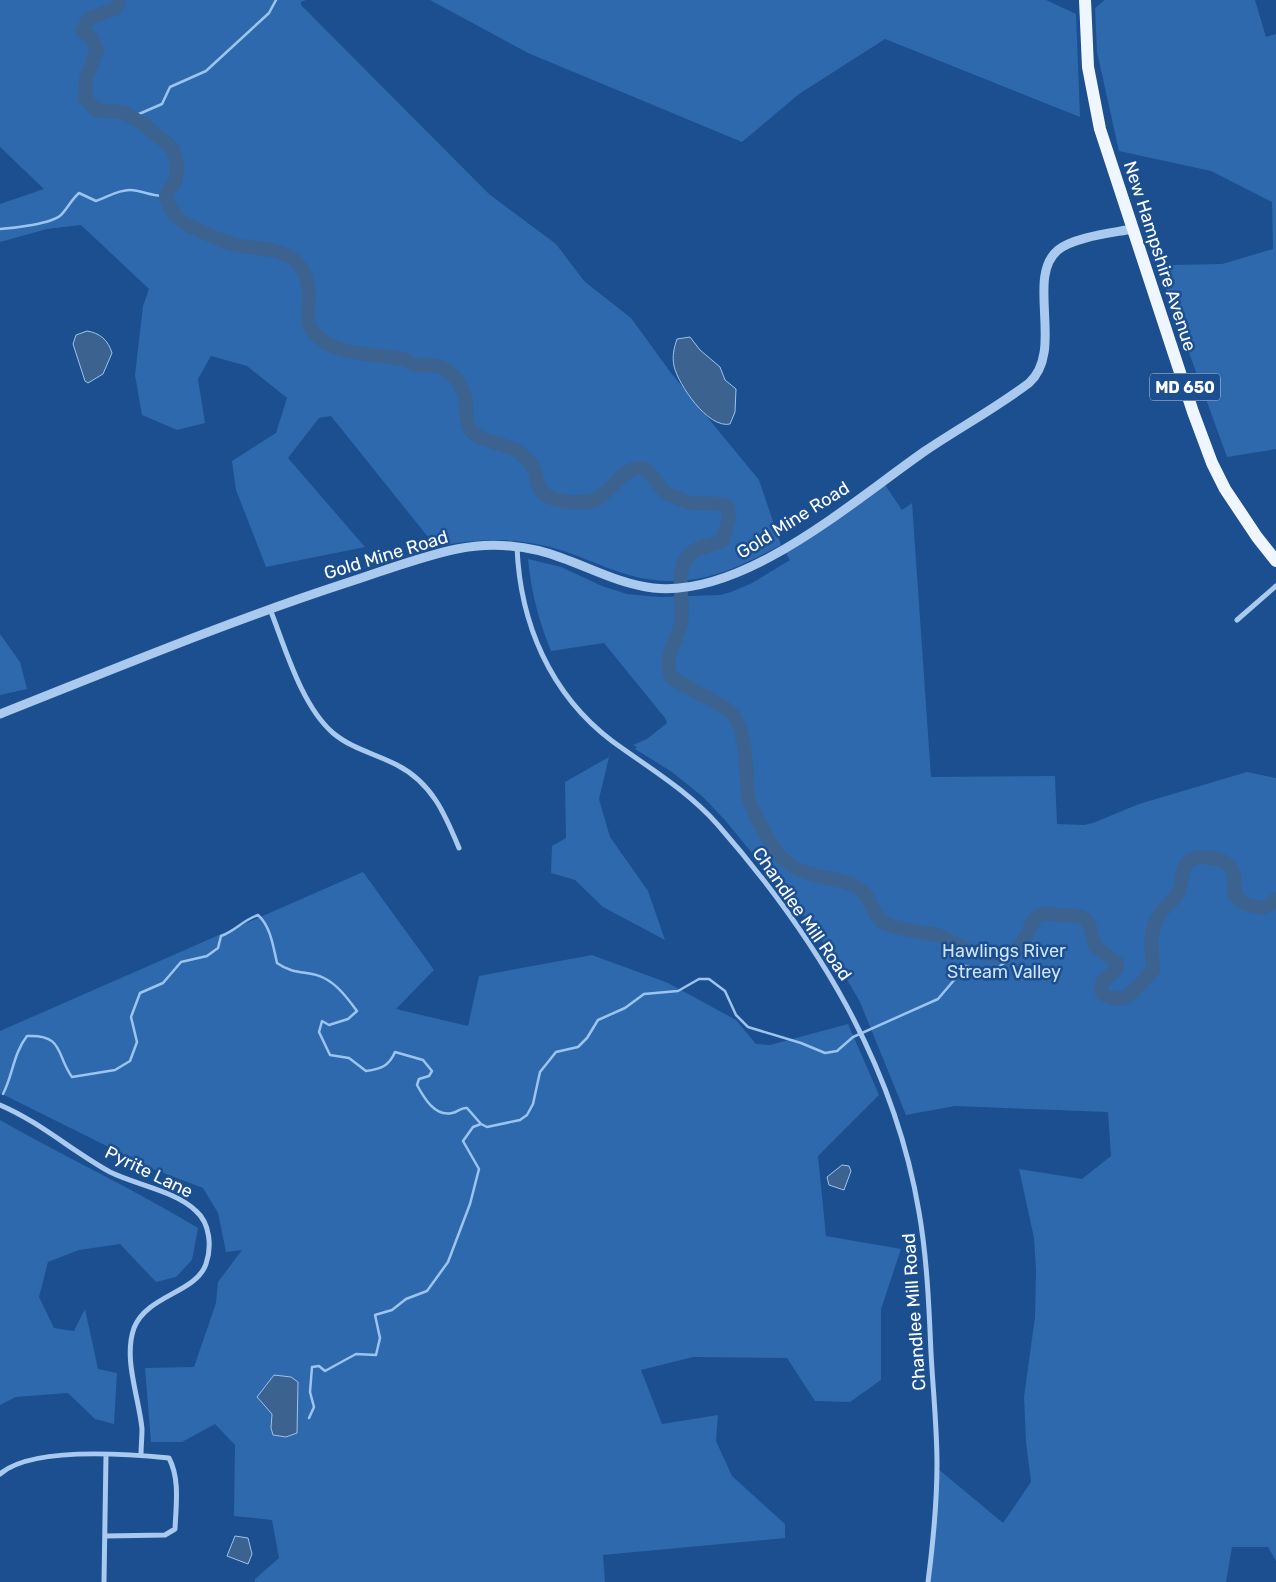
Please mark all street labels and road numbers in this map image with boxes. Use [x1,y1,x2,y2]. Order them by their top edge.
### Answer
street label: New Hampshire Avenue [1119,158,1201,354]
road number: MD 650 [1150,374,1220,401]
street label: Gold Mine Road [733,477,853,563]
street label: Gold Mine Road [321,526,451,584]
street label: Chandlee Mill Road [748,843,856,985]
street label: Pyrite Lane [101,1141,197,1203]
street label: Chandlee Mill Road [898,1232,930,1392]

